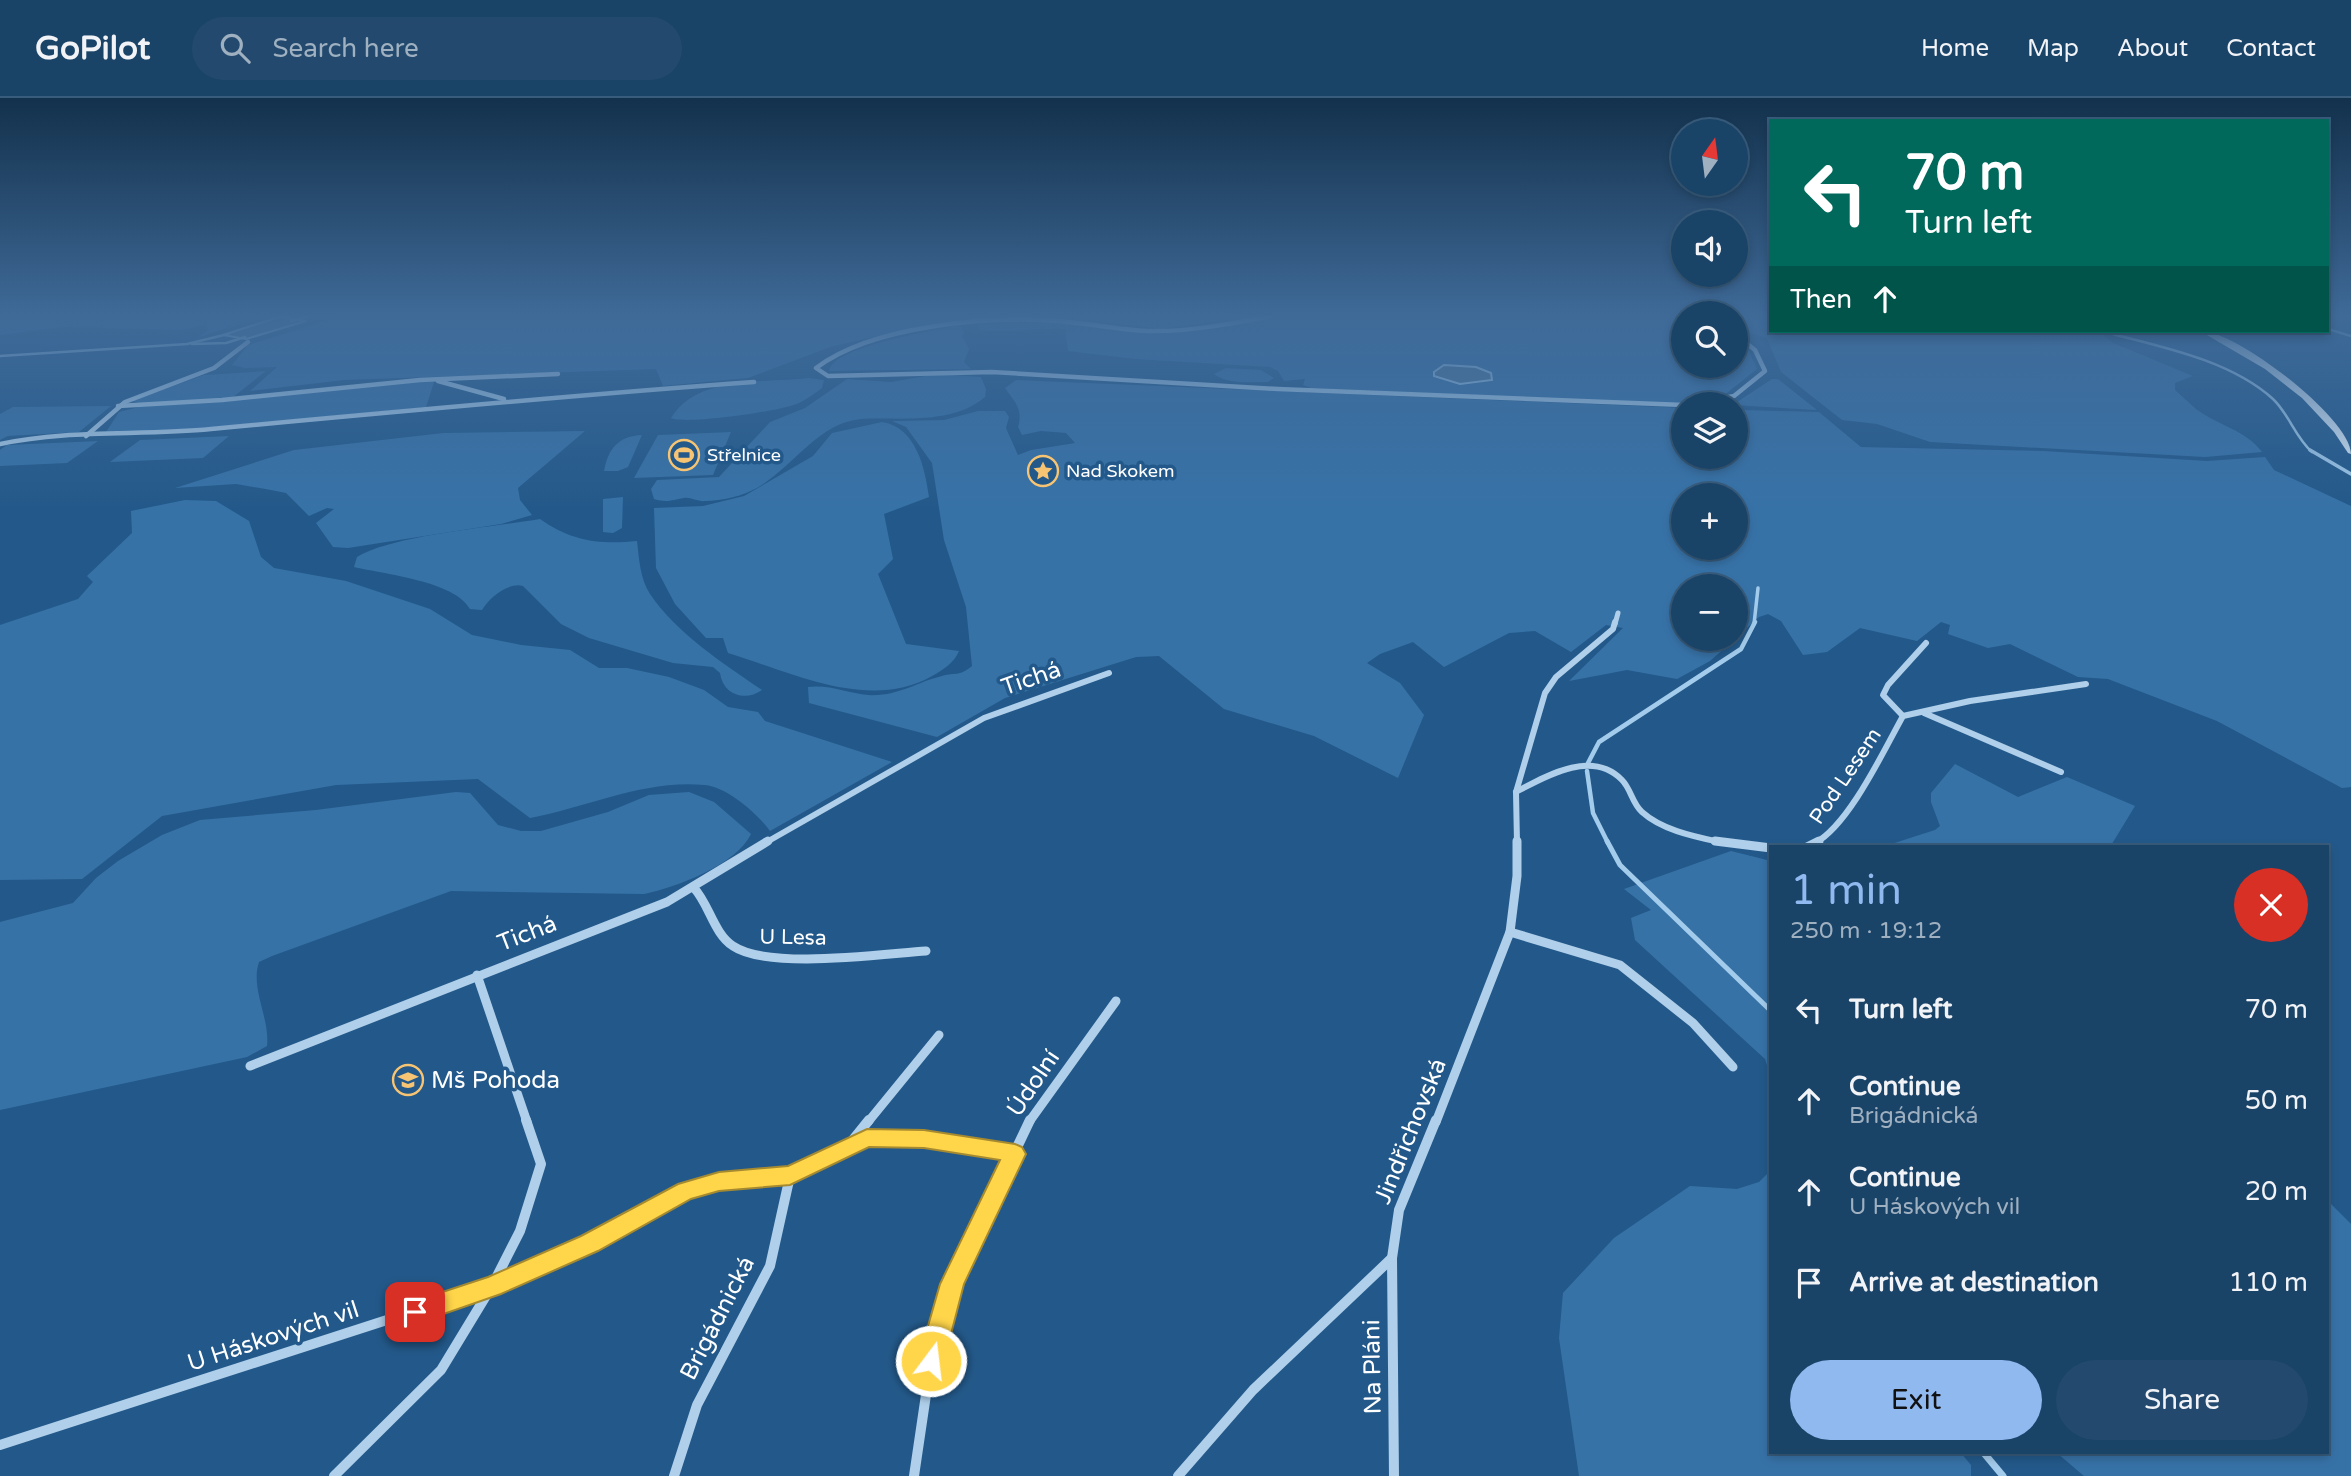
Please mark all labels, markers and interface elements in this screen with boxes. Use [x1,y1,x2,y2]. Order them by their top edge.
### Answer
search box [192,17,682,80]
text: GoPilot [35,29,150,68]
icon: search [216,29,254,67]
text: Search here [272,33,419,64]
text: Home [1921,34,1989,63]
text: Map [2027,34,2079,63]
text: About [2117,34,2188,63]
text: Contact [2226,34,2316,63]
north arrow [1671,119,1748,196]
map controls [1671,119,1748,651]
text: 70 m [1905,144,2024,203]
icon: left [1790,147,1881,238]
text: Turn left [1905,204,2032,242]
button: sound [1671,210,1748,287]
icon: ahead [1866,280,1904,318]
text: Then [1790,284,1852,315]
button: search [1671,301,1748,378]
button: layers [1671,392,1748,469]
sports icon: Střelnice [667,438,701,472]
place label: Střelnice [707,444,781,466]
place icon: Nad Skokem [1026,454,1060,488]
place label: Nad Skokem [1066,460,1175,482]
button: + [1671,483,1748,560]
button: − [1671,574,1748,651]
street label: Tichá [997,655,1065,702]
street label: Pod Lesem [1804,723,1887,829]
text: 1 min [1790,865,1902,916]
button: close [2234,868,2308,942]
street label: Tichá [493,909,561,958]
text: 250 m · 19:12 [1790,917,1942,945]
street label: U Lesa [759,924,827,951]
icon: left [1790,991,1828,1029]
text: Turn left [1849,994,1952,1025]
text: 70 m [2245,994,2308,1025]
street label: Údolní [1000,1044,1066,1122]
street label: Jindřichovská [1368,1054,1453,1208]
school or university icon: Mš Pohoda [391,1063,425,1097]
place label: Mš Pohoda [431,1066,560,1095]
text: Continue [1849,1071,1961,1102]
icon: ahead [1790,1082,1828,1120]
text: 50 m [2245,1085,2308,1116]
text: Brigádnická [1849,1102,1979,1130]
text: Continue [1849,1162,1961,1193]
icon: ahead [1790,1173,1828,1211]
text: 20 m [2245,1176,2308,1207]
text: U Háskových vil [1849,1193,2020,1221]
street label: Brigádnická [674,1251,761,1385]
icon: arrive [1790,1264,1828,1302]
text: Arrive at destination [1849,1267,2099,1298]
text: 110 m [2228,1267,2308,1298]
pin [385,1282,445,1342]
icon: arrive [396,1293,434,1331]
street label: U Háskových vil [184,1295,363,1378]
street label: Na Pláni [1357,1319,1388,1415]
position arrow [894,1324,968,1398]
button: Exit [1790,1360,2042,1440]
button: Share [2056,1360,2308,1440]

